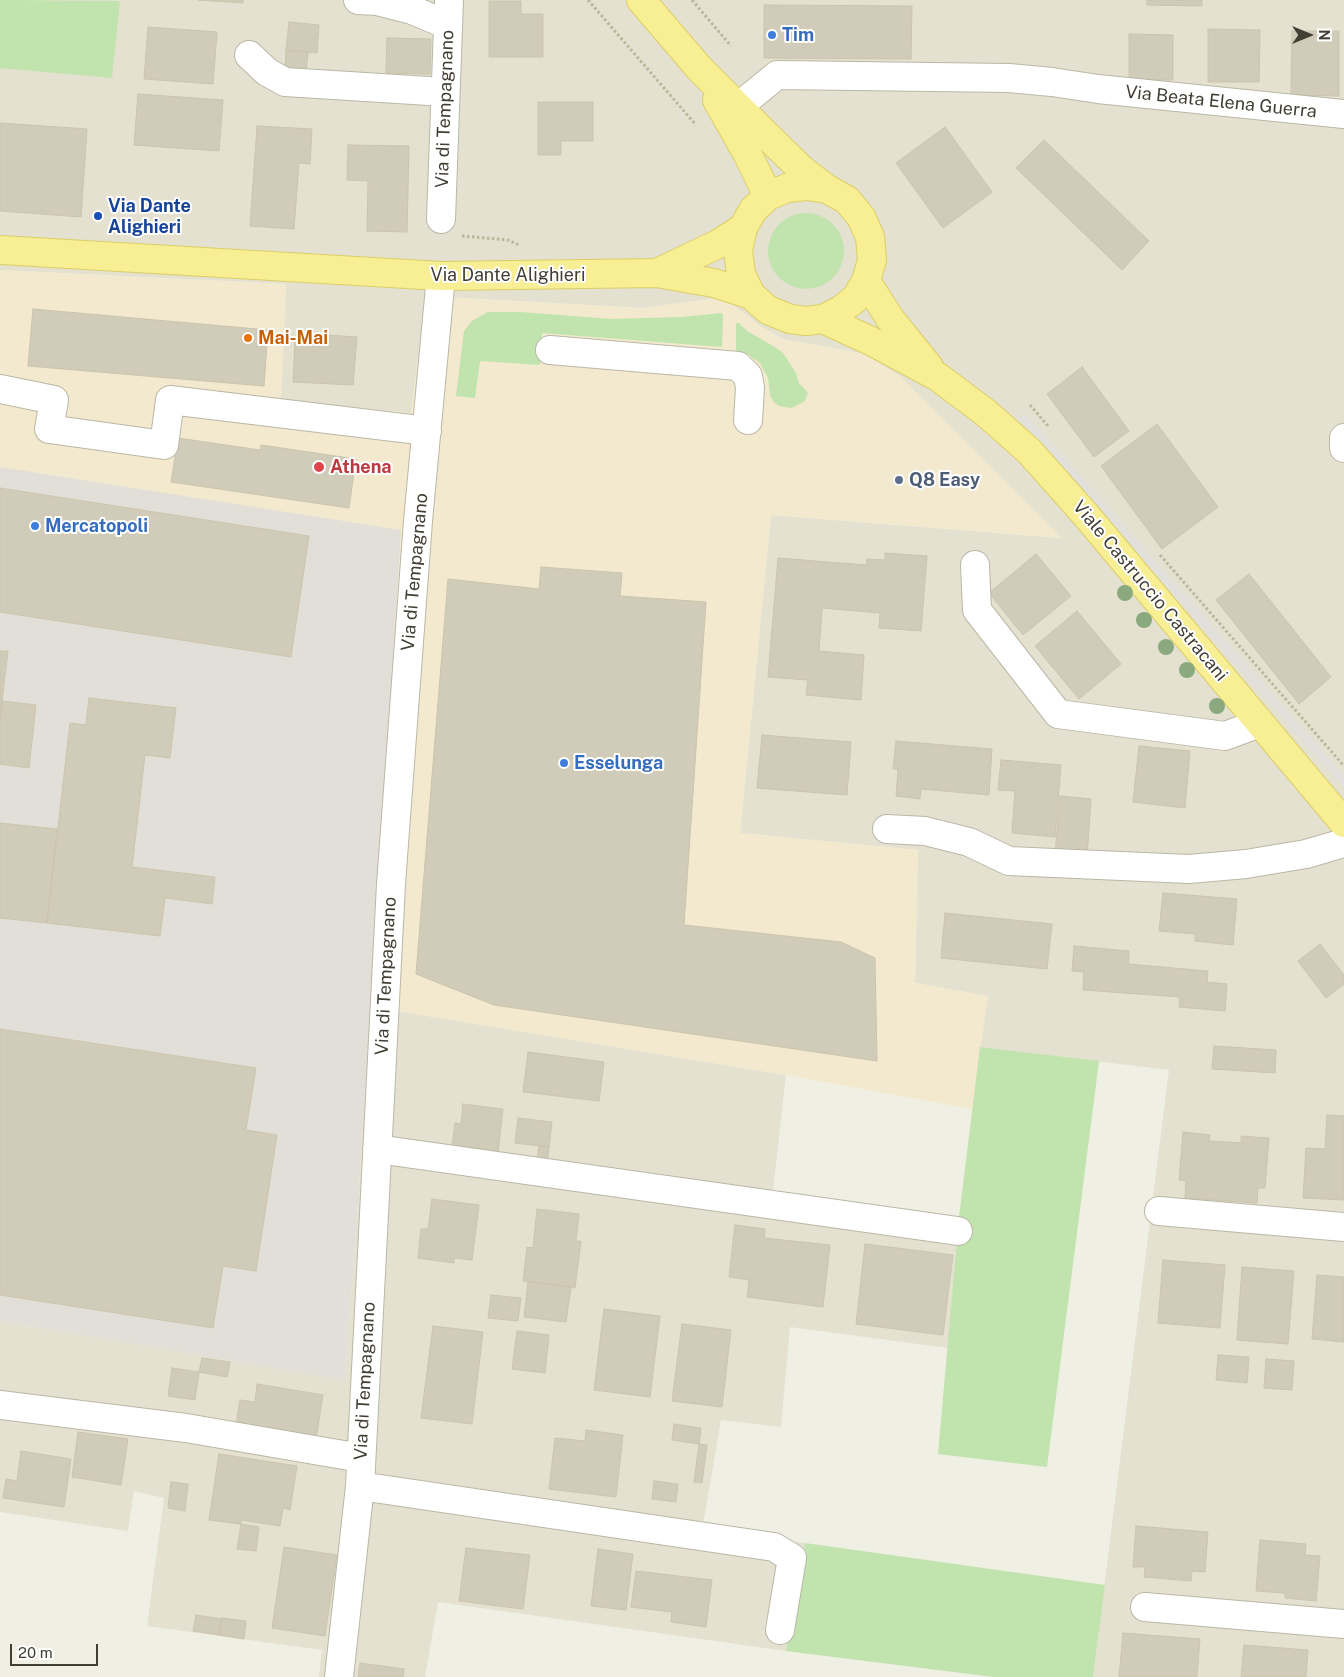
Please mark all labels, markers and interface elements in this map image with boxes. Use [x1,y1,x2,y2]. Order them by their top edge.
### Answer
north arrow [1284,10,1334,60]
place label: Tim [782,24,814,46]
street label: Via di Tempagnano [431,29,459,189]
marker: Tim [766,29,778,41]
text: N [1316,30,1332,40]
street label: Via Beata Elena Guerra [1124,81,1318,123]
place label: Via Dante Alighieri [108,195,191,238]
marker: Via Dante Alighieri [92,210,104,222]
street label: Via Dante Alighieri [431,264,585,286]
place label: Mai-Mai [258,327,328,349]
marker: Mai-Mai [242,332,254,344]
place label: Athena [330,456,392,478]
marker: Athena [312,460,326,474]
place label: Q8 Easy [909,469,980,491]
marker: Q8 Easy [893,474,905,486]
street label: Via di Tempagnano [397,492,433,652]
street label: Viale Castruccio Castracani [1068,496,1232,686]
place label: Mercatopoli [45,515,148,537]
marker: Mercatopoli [29,520,41,532]
place label: Esselunga [574,752,663,774]
marker: Esselunga [558,757,570,769]
street label: Via di Tempagnano [371,896,401,1056]
street label: Via di Tempagnano [350,1301,380,1461]
scale bar [12,1634,100,1666]
text: 20 m [18,1644,53,1661]

